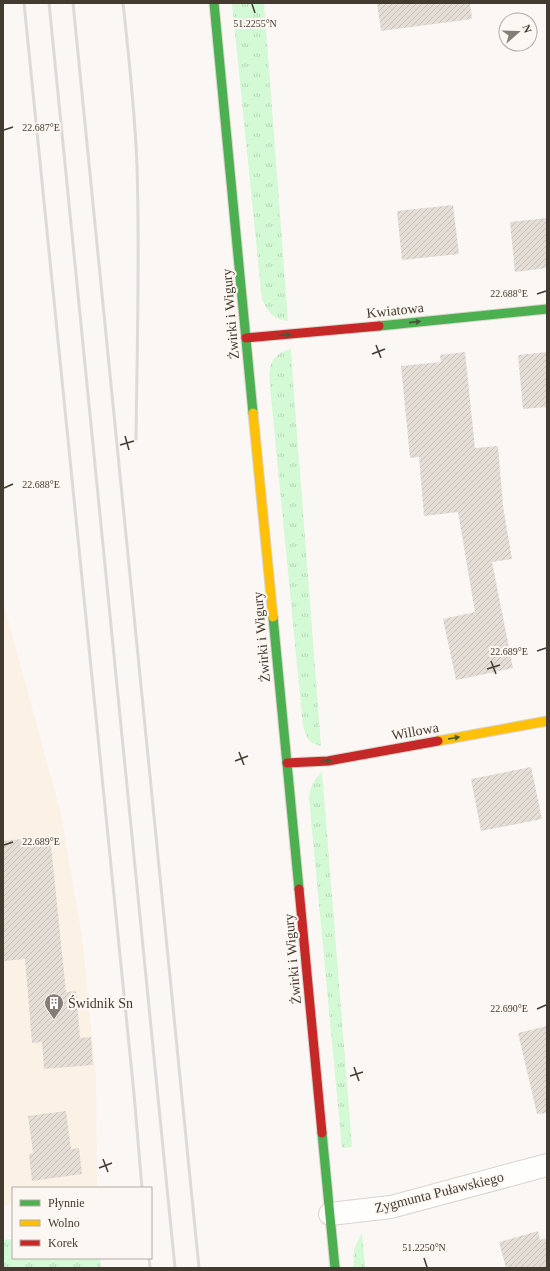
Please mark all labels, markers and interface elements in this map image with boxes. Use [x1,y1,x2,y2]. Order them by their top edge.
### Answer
north arrow [498,12,538,52]
text: 51.2255°N [233,18,277,29]
text: N [520,23,534,34]
text: 22.687°E [22,122,60,133]
street label: Żwirki i Wigury [219,268,242,360]
text: 22.688°E [490,288,528,299]
street label: Kwiatowa [366,300,425,321]
one-way arrow [409,319,421,326]
one-way arrow [279,331,291,338]
text: 22.688°E [22,479,60,490]
street label: Żwirki i Wigury [250,591,273,683]
text: 22.689°E [490,646,528,657]
street label: Willowa [390,720,441,743]
one-way arrow [448,735,460,741]
one-way arrow [320,757,332,764]
text: 22.689°E [22,836,60,847]
street label: Żwirki i Wigury [281,913,304,1005]
building icon: Świdnik Sn [43,992,65,1020]
place label: Świdnik Sn [68,995,133,1011]
text: 22.690°E [490,1003,528,1014]
street label: Zygmunta Puławskiego [373,1169,505,1216]
legend [12,1187,152,1259]
text: Płynnie [48,1196,85,1210]
text: Wolno [48,1216,80,1230]
text: Korek [48,1236,78,1250]
text: 51.2250°N [402,1242,446,1253]

